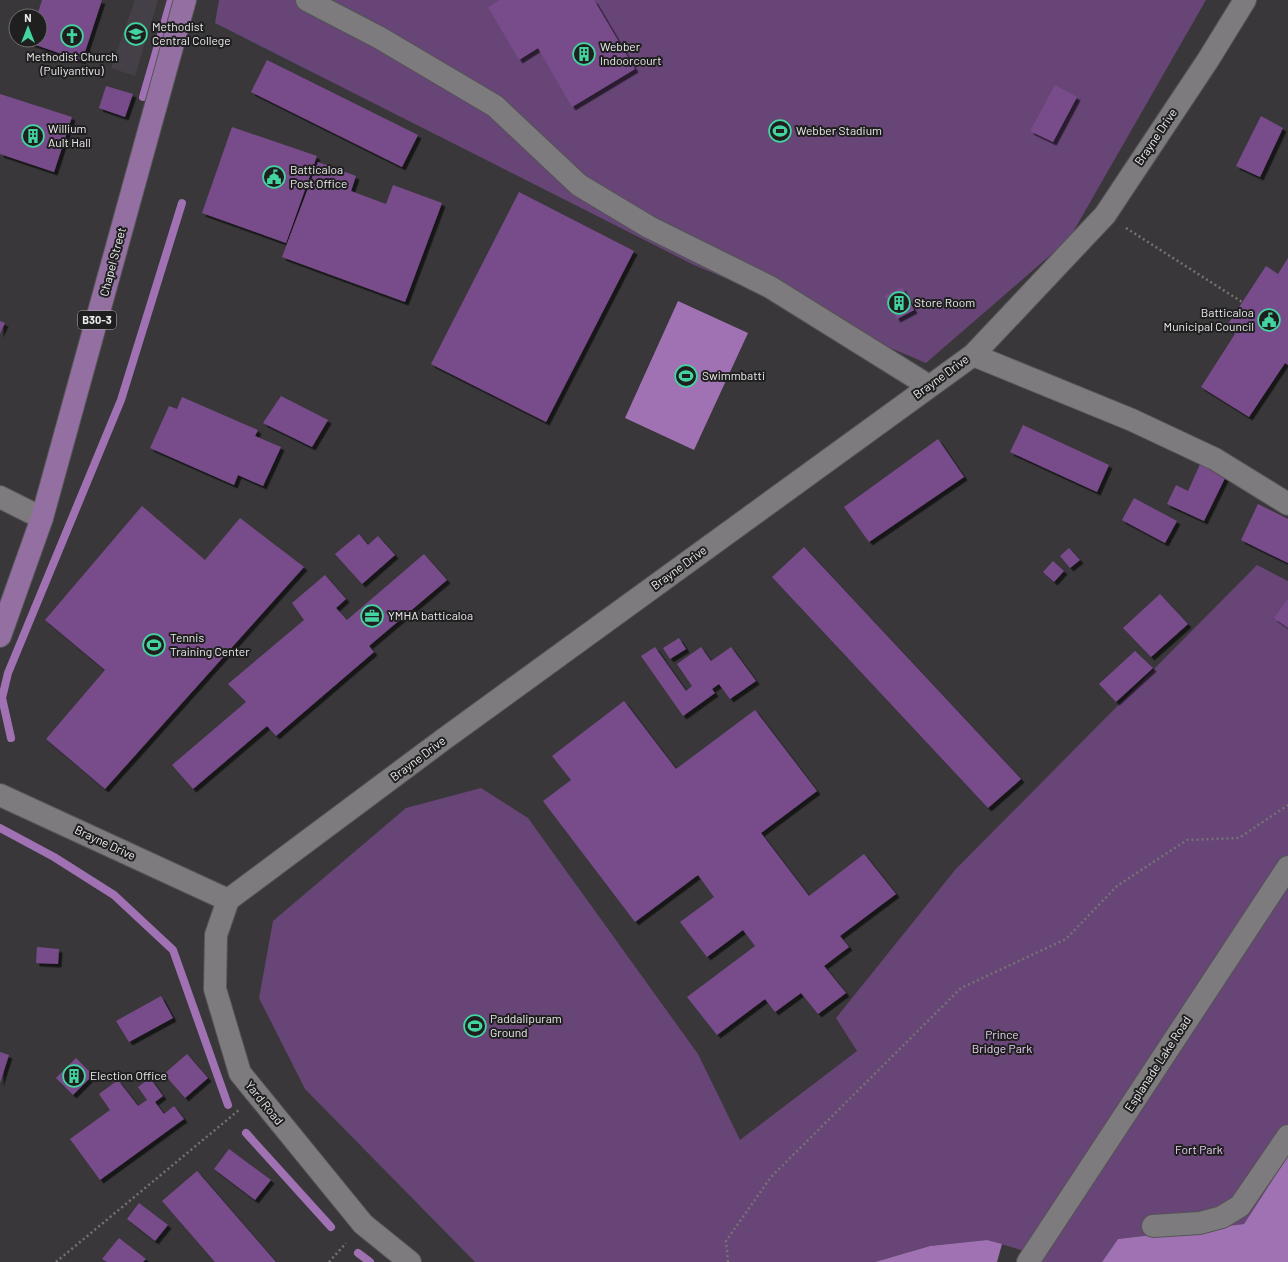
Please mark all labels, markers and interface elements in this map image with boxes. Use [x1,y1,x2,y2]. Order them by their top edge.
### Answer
north arrow [8,8,48,48]
text: N [24,11,32,24]
place label: Methodist Central College [152,19,231,47]
school or university icon: Methodist Central College [123,21,149,47]
church icon: Methodist Church (Puliyantivu) [59,23,85,49]
place label: Webber Indoorcourt [600,39,662,67]
building icon: Webber Indoorcourt [571,41,597,67]
place label: Methodist Church (Puliyantivu) [26,49,118,77]
street label: Brayne Drive [1131,105,1179,167]
sports icon: Webber Stadium [767,118,793,144]
place label: Willium Ault Hall [48,121,91,149]
building icon: Willium Ault Hall [20,123,46,149]
place label: Webber Stadium [796,123,882,137]
place label: Batticaloa Post Office [290,162,347,190]
public building icon: Batticaloa Post Office [261,164,287,190]
street label: Chapel Street [96,226,128,298]
building icon: Store Room [886,290,912,316]
place label: Store Room [914,295,975,309]
place label: Batticaloa Municipal Council [1164,305,1254,333]
public building icon: Batticaloa Municipal Council [1256,307,1282,333]
road number: B30-3 [78,311,116,329]
street label: Brayne Drive [910,351,971,401]
sports icon: Swimmbatti [673,363,699,389]
place label: Swimmbatti [702,368,765,382]
street label: Brayne Drive [648,542,709,592]
office icon: YMHA batticaloa [359,603,385,629]
place label: YMHA batticaloa [388,608,473,622]
place label: Tennis Training Center [170,630,250,658]
sports icon: Tennis Training Center [141,632,167,658]
street label: Brayne Drive [387,733,448,783]
street label: Brayne Drive [73,822,138,862]
place label: Paddalipuram Ground [490,1011,562,1039]
sports icon: Paddalipuram Ground [462,1013,488,1039]
street label: Esplanade Lake Road [1121,1013,1193,1114]
park label: Prince Bridge Park [972,1027,1032,1055]
building icon: Election Office [61,1063,87,1089]
place label: Election Office [90,1068,167,1082]
street label: Yard Road [243,1078,287,1127]
park label: Fort Park [1175,1142,1223,1156]

